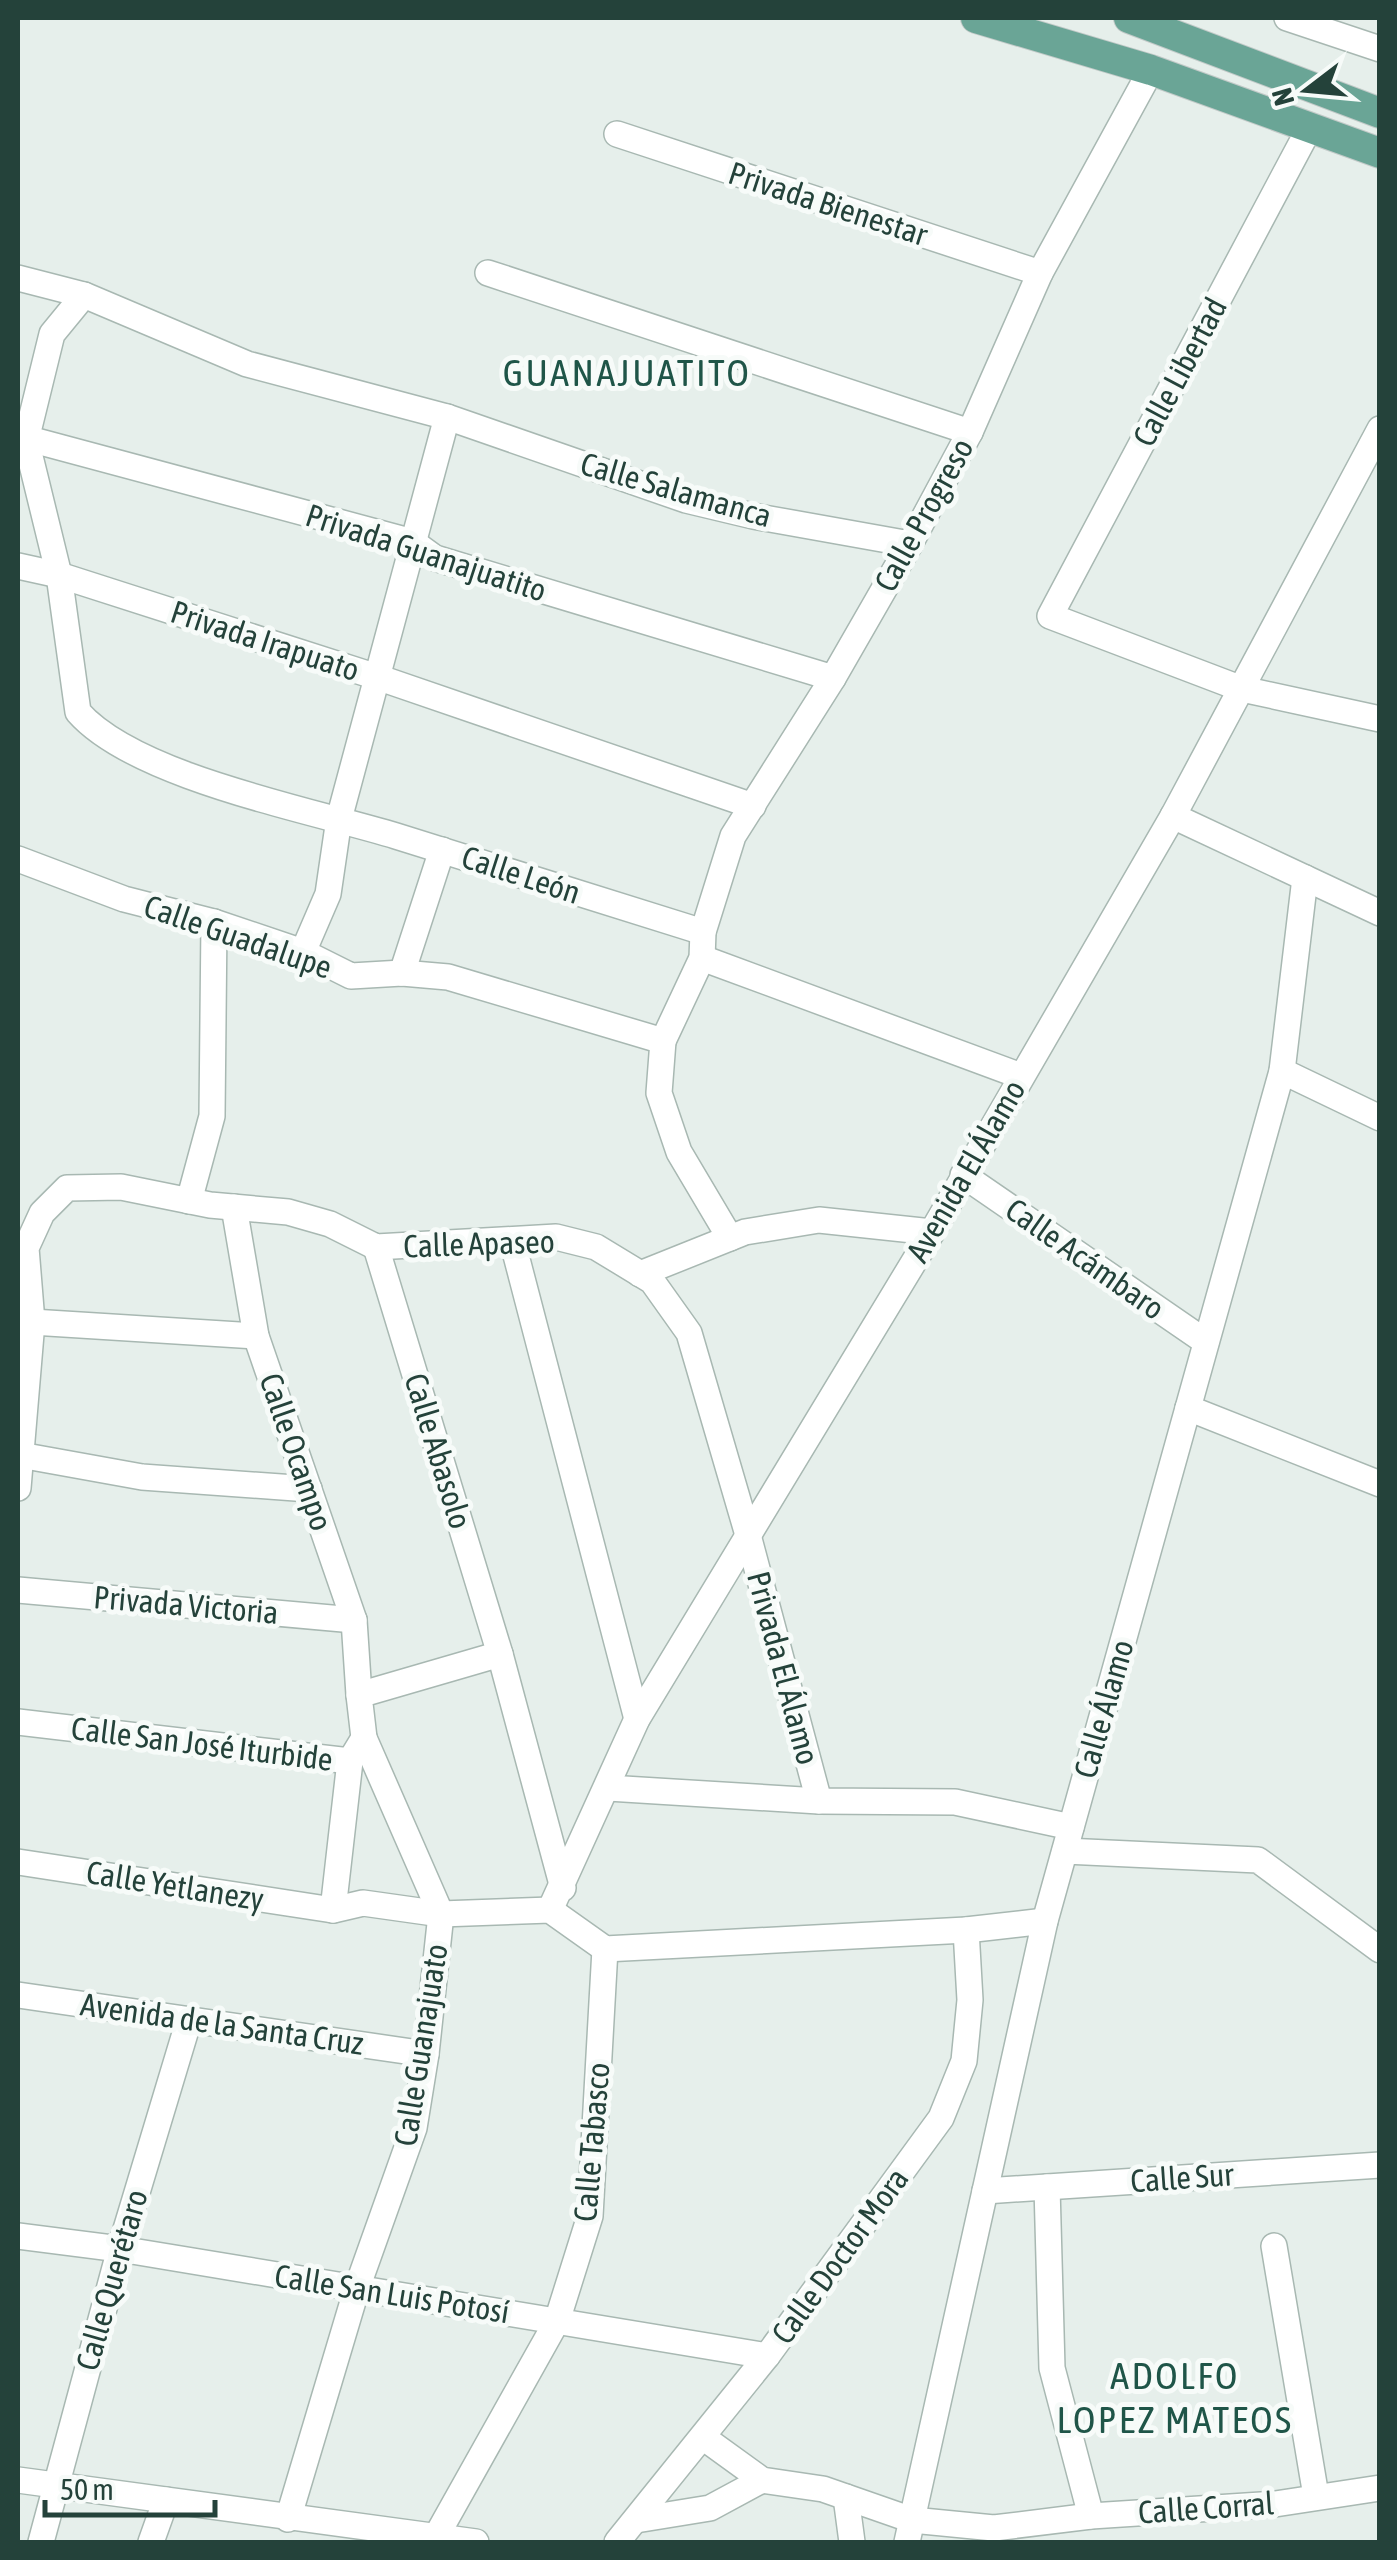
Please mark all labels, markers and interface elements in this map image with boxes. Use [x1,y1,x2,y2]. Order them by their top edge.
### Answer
north arrow [1257,40,1357,140]
text: N [1265,85,1301,109]
street label: Privada Bienestar [724,154,933,253]
street label: Calle Libertad [1125,291,1234,452]
district label: GUANAJUATITO [503,351,751,394]
street label: Calle Progreso [866,432,981,598]
street label: Calle Salamanca [577,445,776,534]
street label: Privada Guanajuatito [301,496,551,609]
street label: Privada Irapuato [166,593,364,688]
street label: Calle León [457,838,585,911]
street label: Calle Guadalupe [140,887,337,986]
street label: Avenida El Álamo [899,1073,1033,1268]
street label: Calle Acámbaro [999,1190,1172,1327]
street label: Calle Apaseo [403,1222,555,1265]
street label: Calle Ocampo [252,1369,341,1535]
street label: Calle Abasolo [397,1369,480,1533]
street label: Privada El Álamo [740,1567,827,1768]
street label: Privada Victoria [92,1578,280,1631]
street label: Calle Álamo [1066,1636,1141,1782]
street label: Calle San José Iturbide [69,1709,335,1778]
street label: Calle Yetlanezy [84,1853,266,1918]
street label: Calle Guanajuato [386,1941,455,2149]
street label: Avenida de la Santa Cruz [78,1985,366,2062]
street label: Calle Tabasco [566,2061,617,2223]
street label: Calle Sur [1129,2155,1235,2200]
street label: Calle Doctor Mora [764,2161,916,2351]
street label: Calle Querétaro [68,2185,155,2374]
street label: Calle San Luis Potosí [272,2257,512,2330]
district label: ADOLFO LOPEZ MATEOS [1057,2354,1293,2441]
scale bar [45,2455,215,2517]
text: 50 m [60,2472,114,2506]
street label: Calle Corral [1137,2484,1276,2531]

